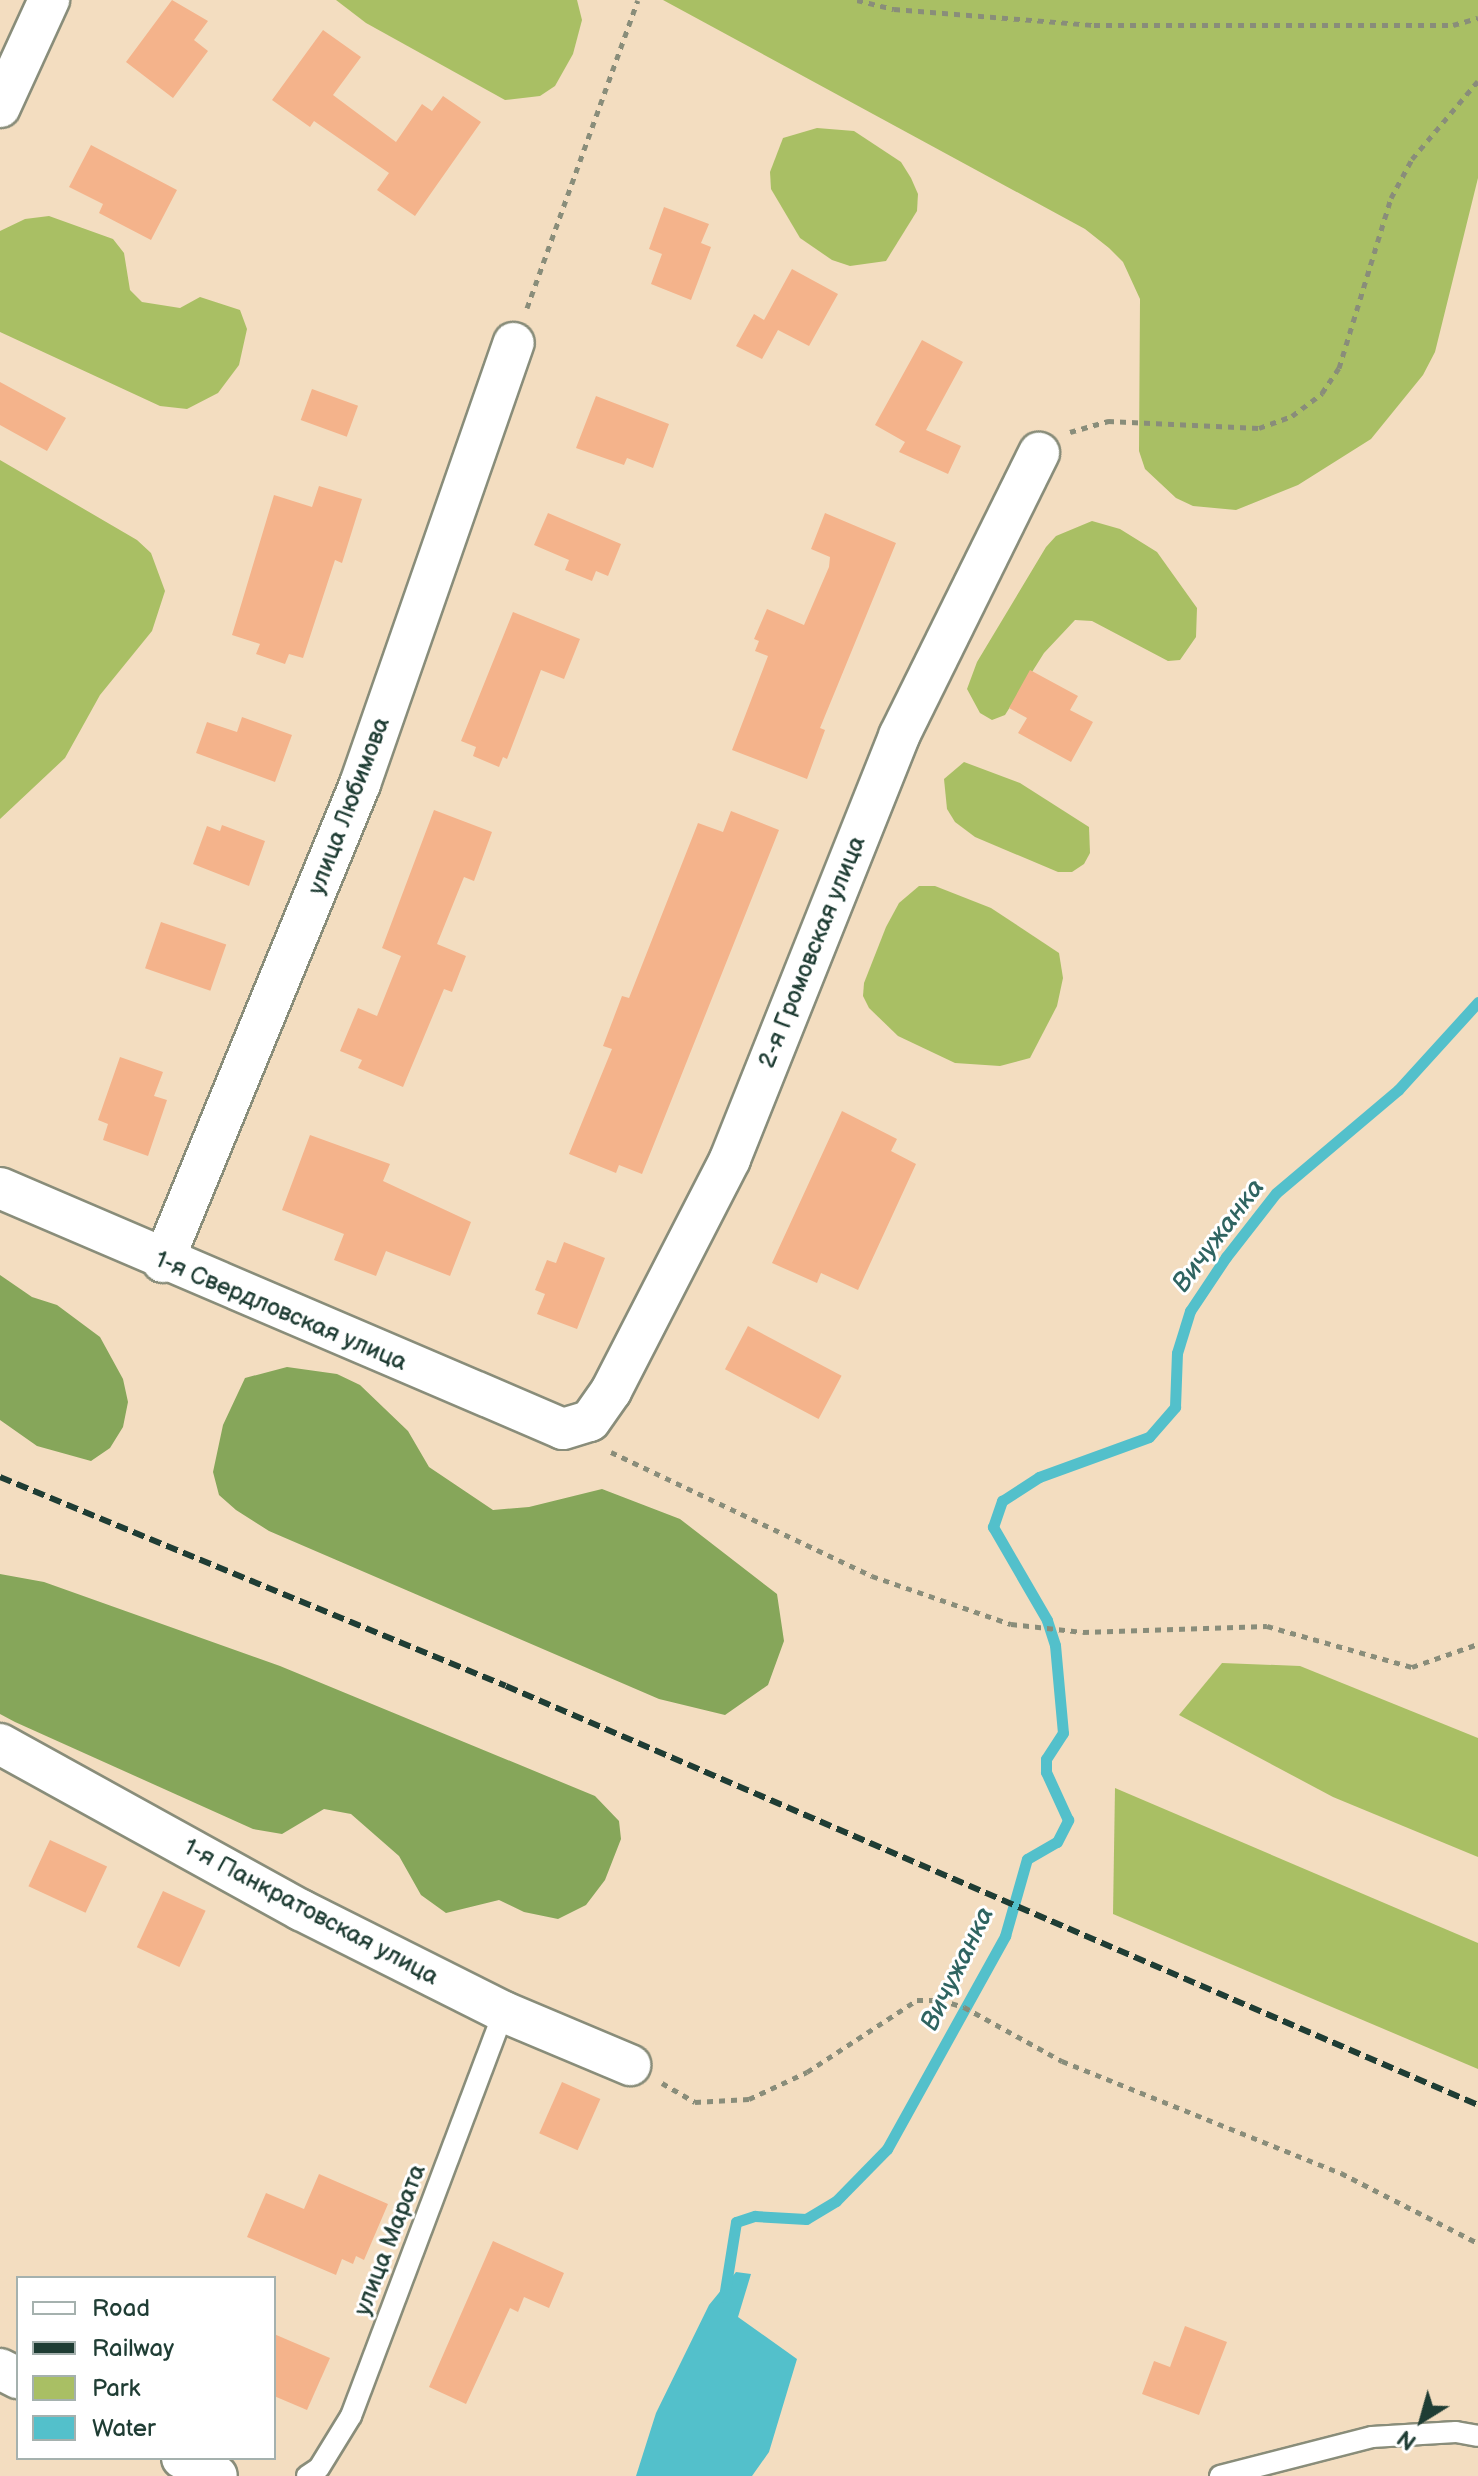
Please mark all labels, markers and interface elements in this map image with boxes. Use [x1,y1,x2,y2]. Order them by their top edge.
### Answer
street label: улица Любимова [302,713,396,899]
street label: 2-я Громовская улица [752,832,872,1072]
water label: Вичужанка [1166,1173,1272,1299]
street label: 1-я Свердловская улица [151,1245,411,1377]
street label: 1-я Панкратовская улица [179,1833,443,1991]
water label: Вичужанка [915,1902,1001,2036]
street label: улица Марата [348,2160,432,2320]
legend [16,2276,276,2460]
text: Road [92,2294,150,2323]
text: Railway [92,2334,174,2363]
text: Park [92,2374,140,2403]
north arrow [1382,2380,1462,2460]
text: Water [92,2414,156,2443]
text: N [1393,2424,1422,2455]

